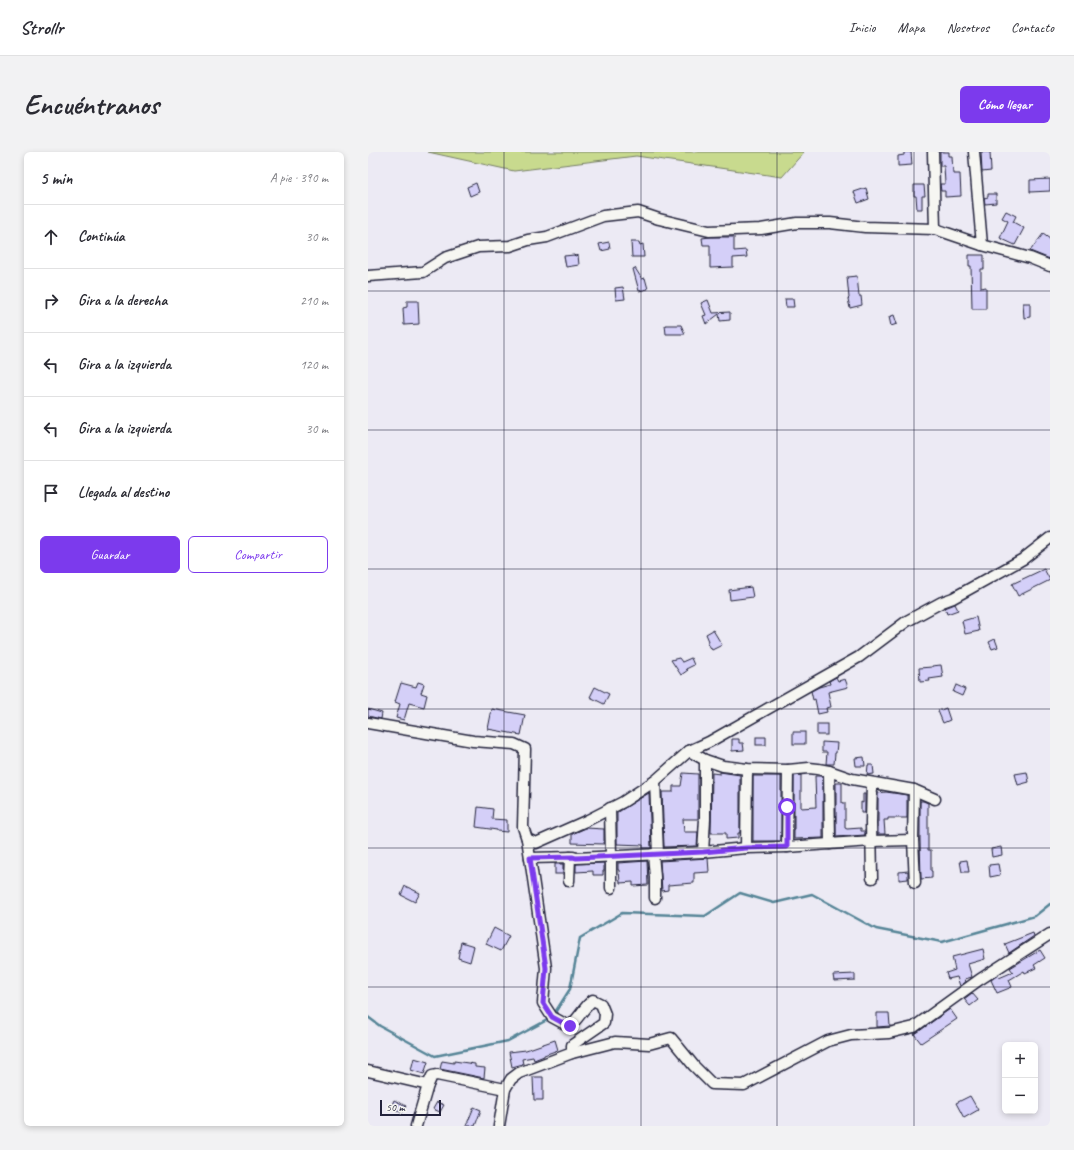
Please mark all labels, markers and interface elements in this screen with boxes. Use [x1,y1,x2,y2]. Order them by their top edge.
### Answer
text: Strollr [20,16,63,40]
text: Inicio [849,19,876,36]
text: Mapa [898,19,925,36]
text: Nosotros [947,19,989,36]
text: Contacto [1011,19,1054,36]
button: Cómo llegar [960,86,1050,123]
text: Encuéntranos [24,87,159,122]
text: 5 min [40,168,72,189]
text: A pie · 390 m [270,170,328,186]
icon: ahead [40,226,62,248]
text: Continúa [78,227,125,246]
text: 30 m [306,229,328,245]
icon: right [40,290,62,312]
text: Gira a la derecha [78,291,167,310]
text: 210 m [300,293,328,309]
icon: left [40,354,62,376]
text: Gira a la izquierda [78,355,171,374]
text: 120 m [300,357,328,373]
icon: left [40,418,62,440]
text: Gira a la izquierda [78,419,171,438]
text: 30 m [306,421,328,437]
icon: arrive [40,482,62,504]
text: Llegada al destino [78,483,169,502]
button: Guardar [40,536,180,573]
button: Compartir [188,536,328,573]
route start [778,798,796,816]
route end [561,1017,579,1035]
map controls [1002,1042,1038,1114]
button: + [1002,1042,1038,1078]
button: − [1002,1078,1038,1114]
scale bar [380,1098,441,1117]
text: 50 m [386,1100,405,1114]

